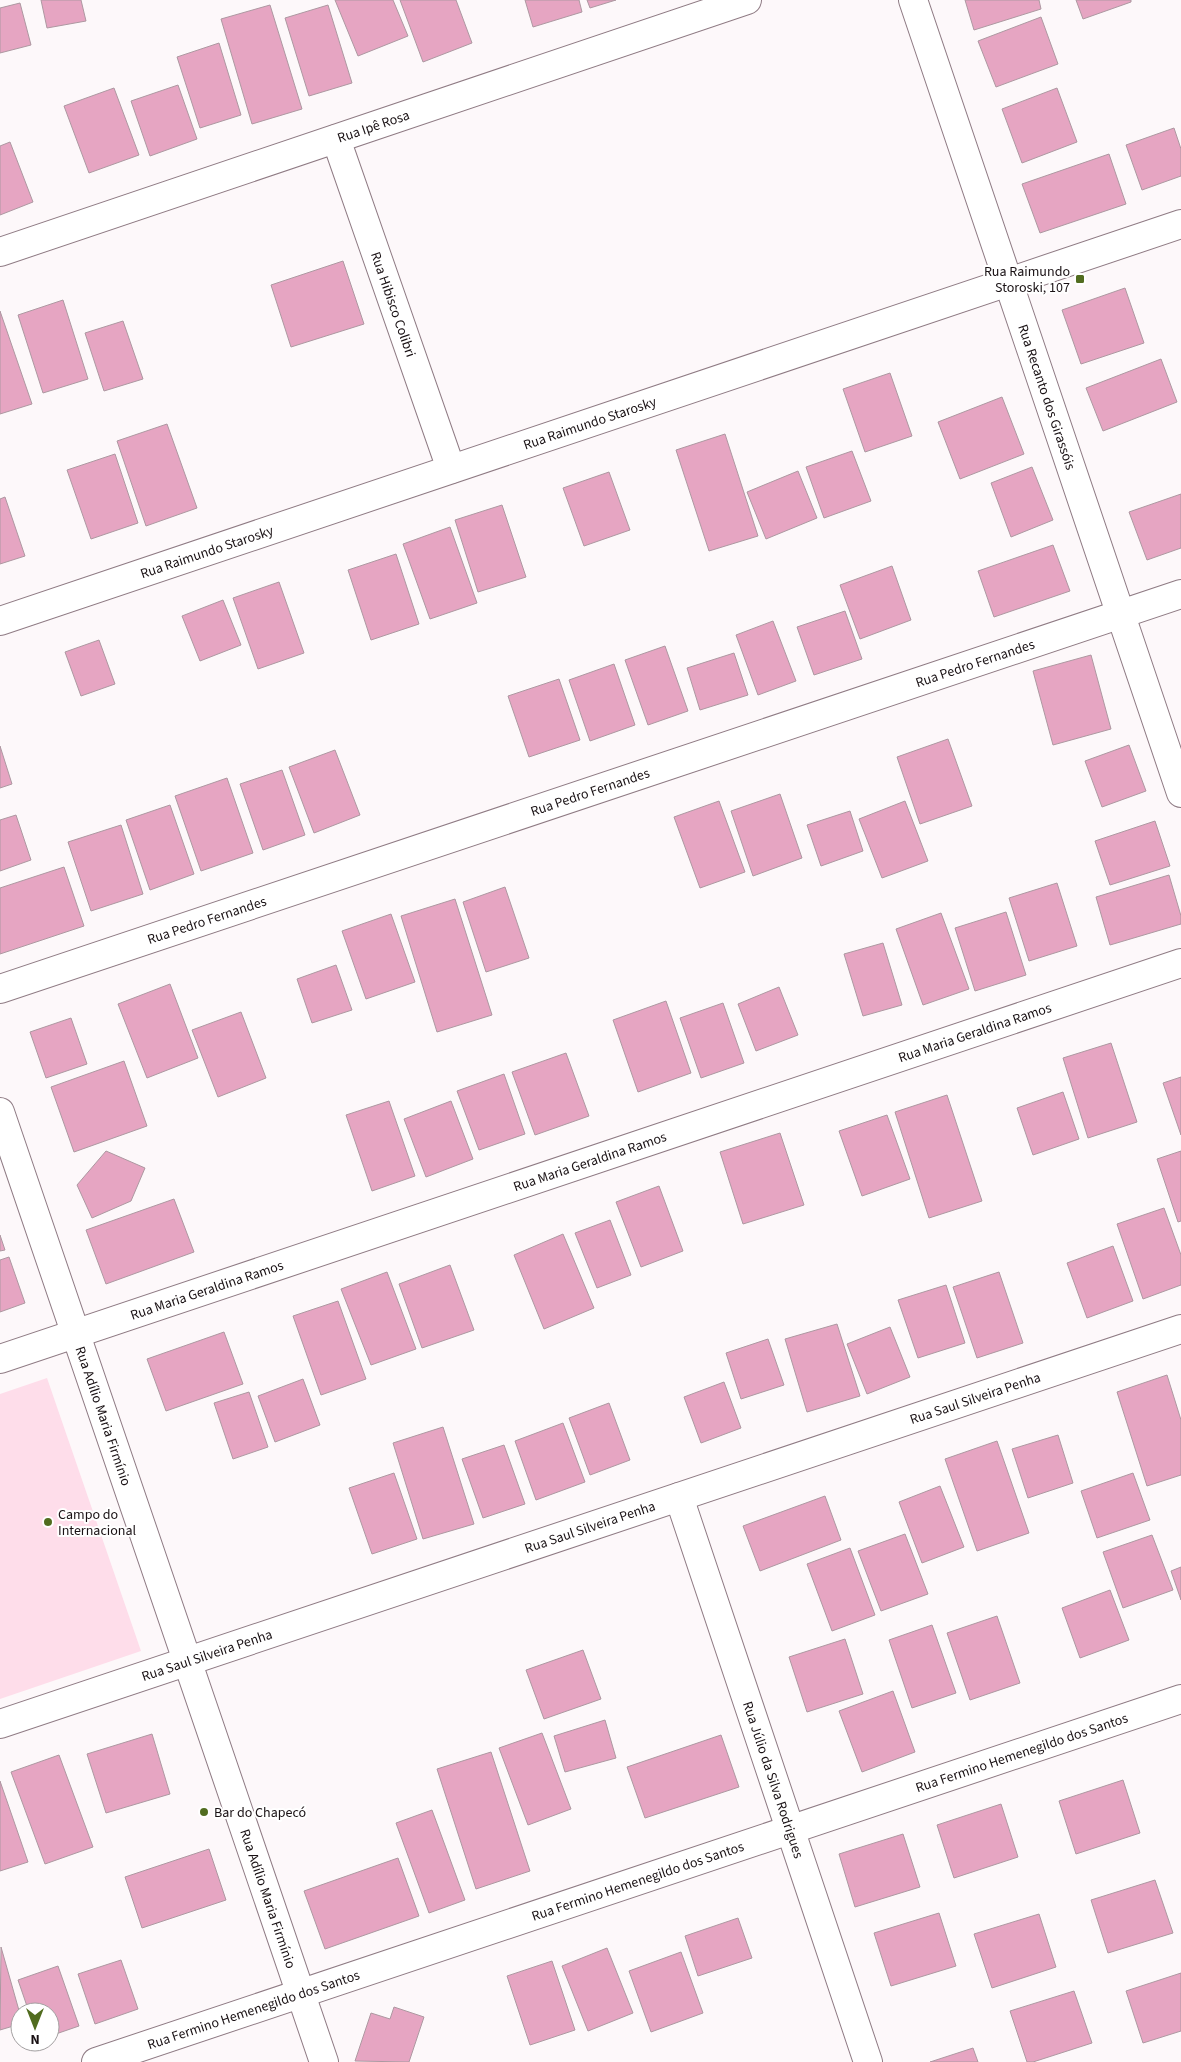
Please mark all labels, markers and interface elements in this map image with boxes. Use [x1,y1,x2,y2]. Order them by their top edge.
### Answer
street label: Rua Ipê Rosa [335,106,412,148]
street label: Rua Hibisco Colibri [365,249,420,360]
place label: Rua Raimundo Storoski, 107 [984,262,1070,298]
marker: Rua Raimundo Storoski, 107 [1074,273,1086,285]
street label: Rua Recanto dos Girassóis [1012,322,1080,473]
street label: Rua Raimundo Starosky [521,392,660,455]
street label: Rua Raimundo Starosky [138,521,277,584]
street label: Rua Pedro Fernandes [913,635,1038,693]
street label: Rua Pedro Fernandes [528,763,653,822]
street label: Rua Pedro Fernandes [145,892,269,950]
street label: Rua Maria Geraldina Ramos [896,998,1054,1068]
street label: Rua Maria Geraldina Ramos [511,1127,669,1197]
street label: Rua Maria Geraldina Ramos [128,1256,286,1326]
street label: Rua Adílio Maria Firmínio [70,1344,136,1489]
street label: Rua Saul Silveira Penha [907,1368,1043,1430]
street label: Rua Saul Silveira Penha [522,1496,658,1559]
place label: Campo do Internacional [58,1505,137,1541]
marker: Campo do Internacional [42,1516,54,1528]
street label: Rua Saul Silveira Penha [139,1625,275,1687]
street label: Rua Júlio da Silva Rodrigues [737,1699,808,1861]
street label: Rua Fermino Hemenegildo dos Santos [913,1708,1131,1798]
place label: Bar do Chapecó [214,1803,306,1823]
marker: Bar do Chapecó [198,1806,210,1818]
street label: Rua Adílio Maria Firmínio [234,1826,300,1971]
street label: Rua Fermino Hemenegildo dos Santos [529,1837,747,1927]
street label: Rua Fermino Hemenegildo dos Santos [145,1965,363,2055]
north arrow [10,2002,60,2052]
text: N [30,2029,40,2049]

